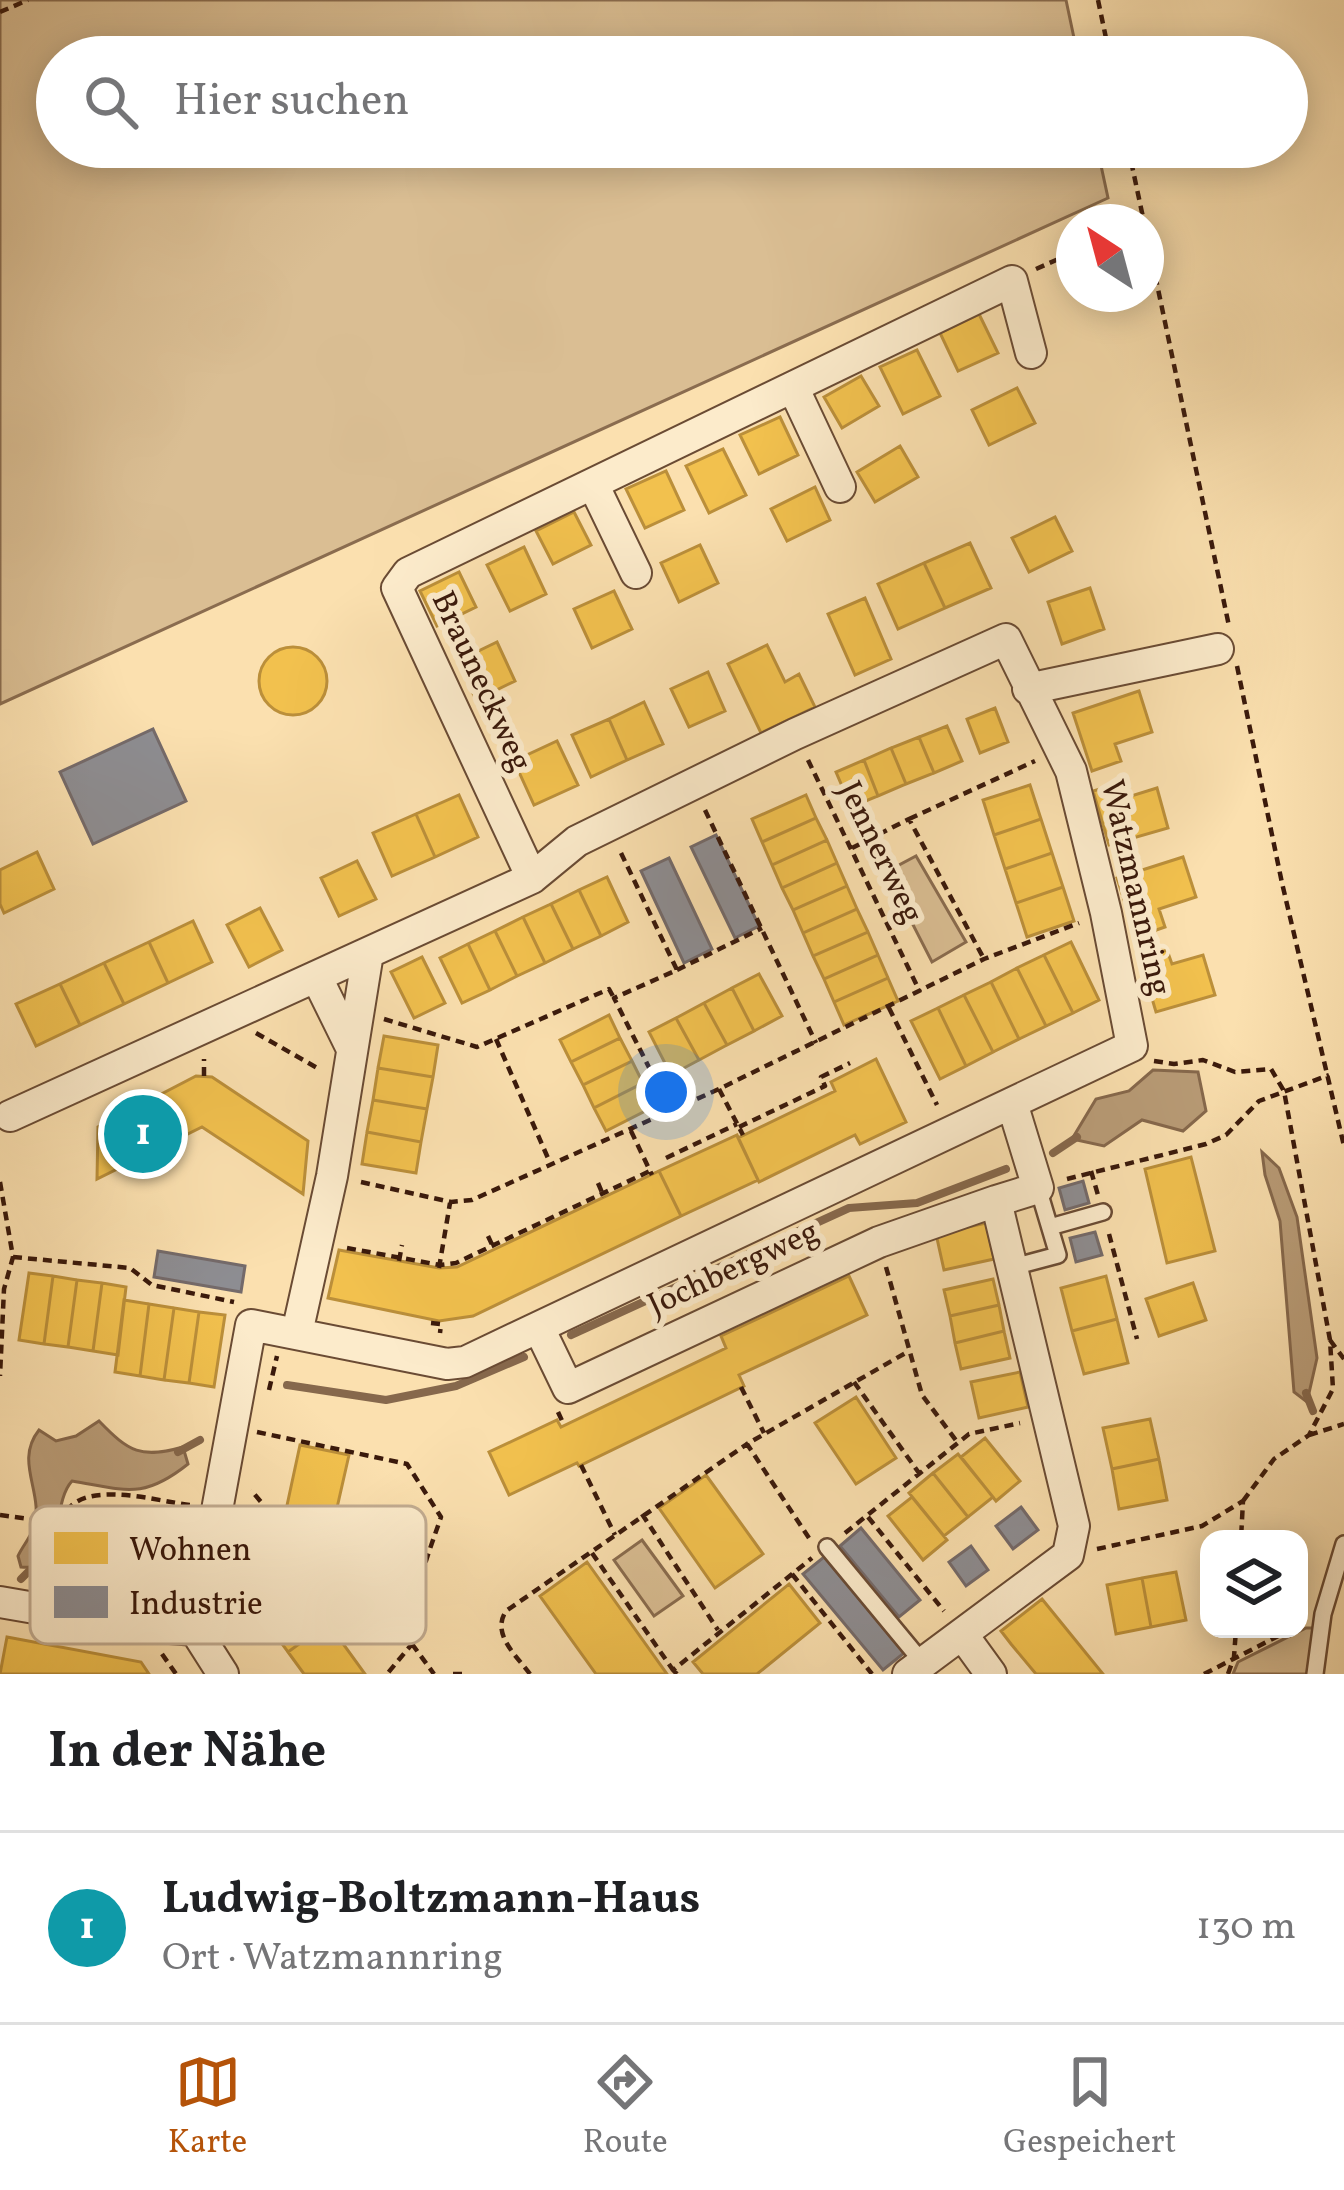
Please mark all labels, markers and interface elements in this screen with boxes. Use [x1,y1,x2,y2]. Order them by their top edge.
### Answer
search box [36,36,1308,168]
icon: search [78,69,144,135]
text: Hier suchen [174,71,409,134]
north arrow [1056,204,1164,312]
street label: Brauneckweg [418,584,542,780]
street label: Jennerweg [825,774,933,932]
street label: Watzmannring [1087,776,1181,1000]
your location [636,1062,696,1122]
pin: 1 [104,1089,182,1179]
street label: Jochbergweg [641,1210,827,1330]
legend [30,1506,426,1644]
text: Wohnen [129,1529,251,1575]
map controls [1200,1530,1308,1638]
button: layers [1200,1530,1308,1638]
text: Industrie [129,1583,263,1629]
text: In der Nähe [48,1717,326,1788]
text: Ludwig-Boltzmann-Haus [162,1869,700,1932]
text: 1 [79,1901,95,1955]
text: 130 m [1196,1901,1296,1955]
text: Ort · Watzmannring [162,1932,503,1986]
tab: Karte [168,2049,247,2167]
tab: Route [583,2049,668,2167]
tab: Gespeichert [1003,2049,1176,2167]

